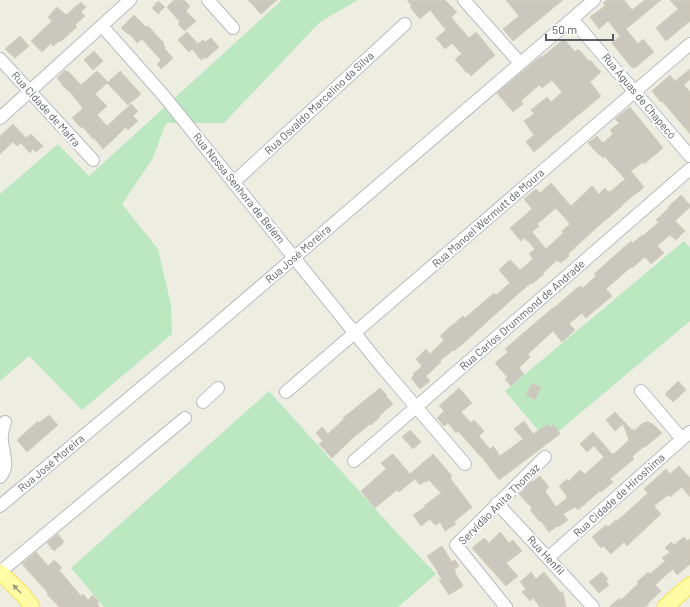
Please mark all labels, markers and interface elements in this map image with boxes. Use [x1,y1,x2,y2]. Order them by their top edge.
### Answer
scale bar [546,16,613,42]
text: 50 m [552,22,577,36]
street label: Rua Osvaldo Marcelino da Silva [261,49,376,157]
street label: Rua Águas de Chapecó [600,50,679,141]
street label: Rua Cidade de Mafra [9,68,84,149]
street label: Rua Nossa Senhora de Belém [191,130,288,246]
street label: Rua Manoel Wermutt de Moura [429,165,546,270]
street label: Rua José Moreira [262,222,333,286]
street label: Rua Carlos Drummond de Andrade [456,257,587,373]
street label: Rua José Moreira [15,431,86,494]
street label: Rua Cidade de Hiroshima [570,450,667,539]
street label: Servidão Anita Thomaz [455,460,542,547]
street label: Rua Henfil [525,532,568,577]
one-way arrow [12,584,21,594]

